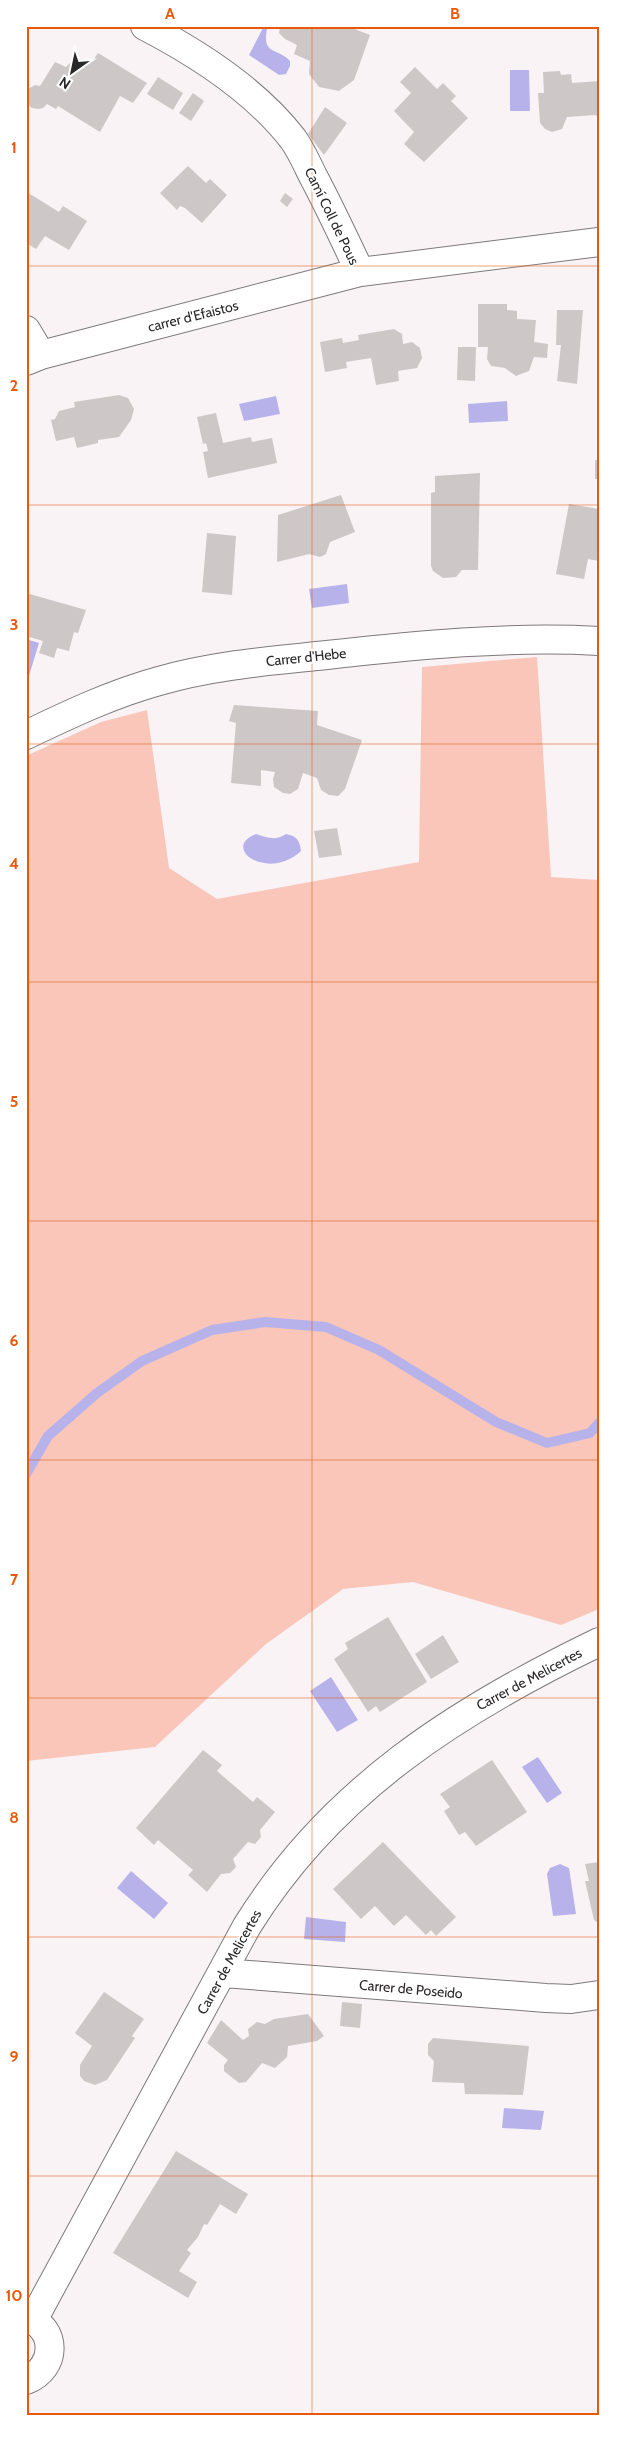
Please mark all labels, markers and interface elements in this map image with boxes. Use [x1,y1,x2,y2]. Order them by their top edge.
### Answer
text: A [165,4,175,23]
text: B [450,4,460,23]
north arrow [48,48,98,98]
text: N [56,73,74,93]
text: 1 [11,138,17,157]
street label: Camí Coll de Pous [301,164,363,268]
street label: carrer d'Efaistos [146,296,240,336]
text: 2 [10,376,18,395]
text: 3 [10,615,18,634]
street label: Carrer d'Hebe [265,644,347,670]
text: 4 [9,854,19,873]
text: 5 [10,1092,18,1111]
text: 6 [10,1331,19,1350]
text: 7 [10,1570,19,1589]
street label: Carrer de Melicertes [473,1644,585,1714]
text: 8 [9,1808,19,1827]
street label: Carrer de Melicertes [193,1906,265,2018]
street label: Carrer de Poseido [359,1976,464,2003]
text: 9 [10,2047,19,2066]
text: 10 [5,2286,23,2305]

